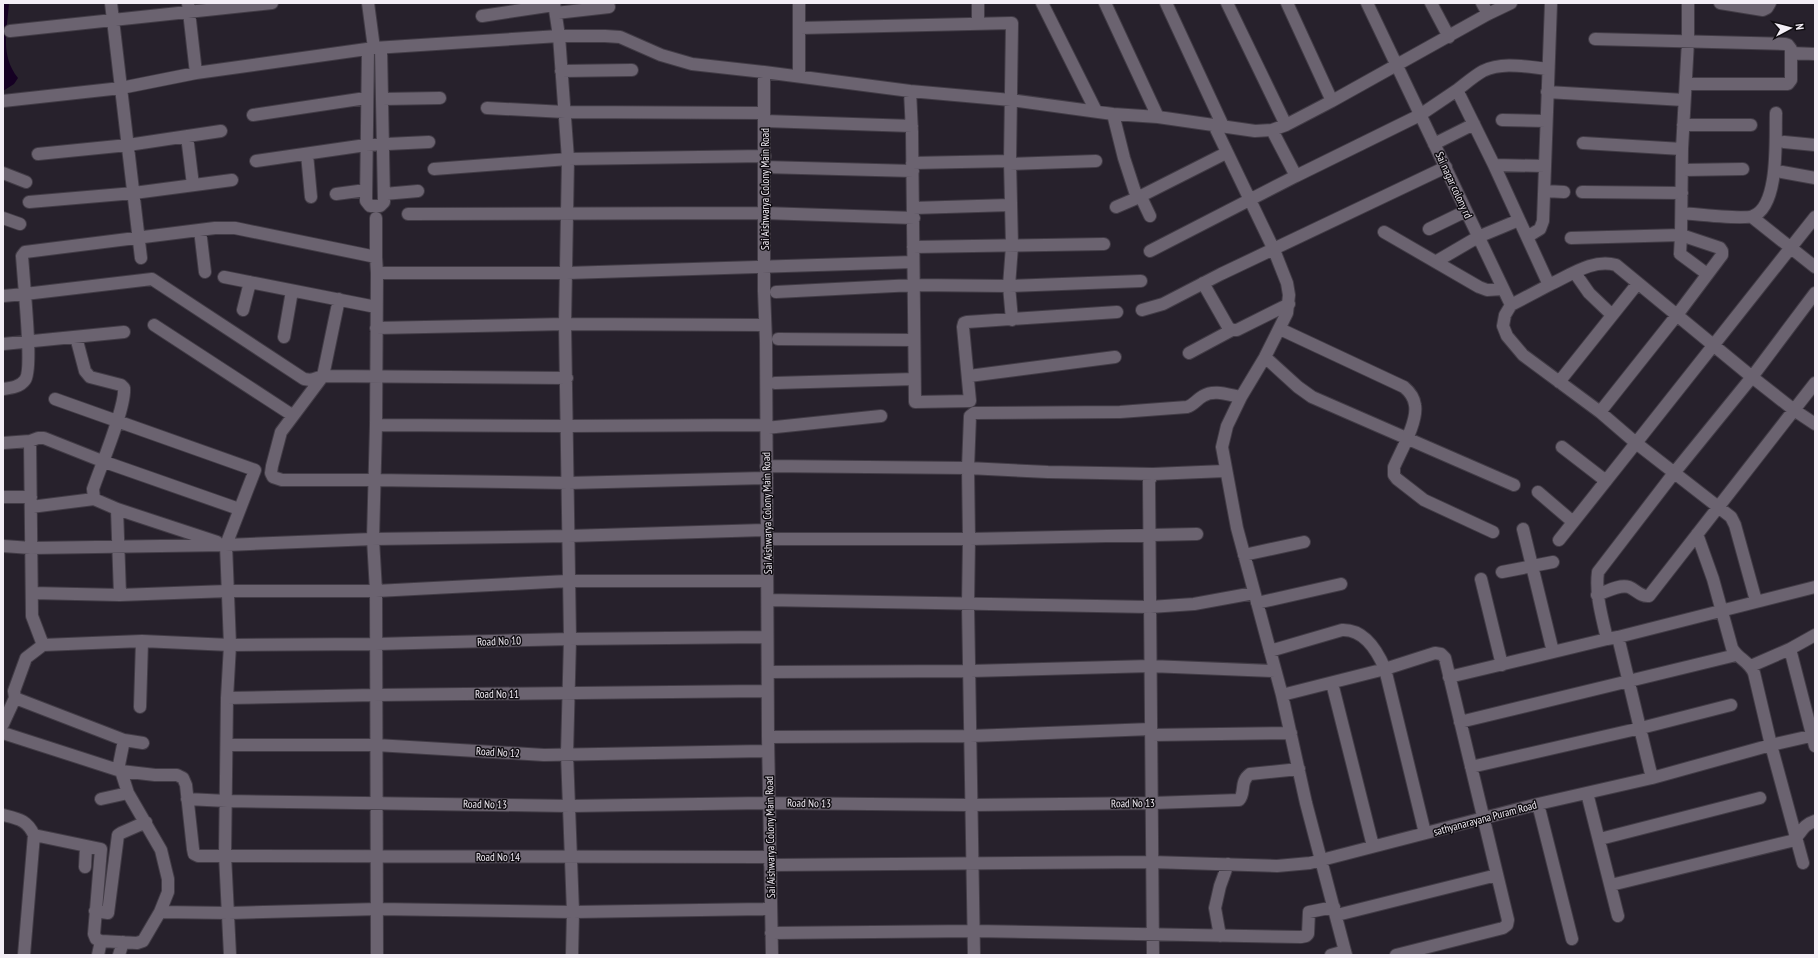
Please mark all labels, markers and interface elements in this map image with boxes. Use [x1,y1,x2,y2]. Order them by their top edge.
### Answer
north arrow [1770,8,1810,48]
text: N [1793,23,1807,31]
street label: Sai Aishwarya Colony Main Road [758,128,772,250]
street label: Sai nagar colony rd [1432,149,1476,221]
street label: Sai Aishwarya Colony Main Road [759,452,775,574]
street label: Road No 10 [477,633,521,649]
street label: Road No 11 [475,687,519,701]
street label: Road No 12 [476,744,520,760]
street label: Sai Aishwarya Colony Main Road [762,776,778,898]
street label: Road No 13 [787,796,831,810]
street label: Road No 13 [1111,796,1155,810]
street label: Road No 13 [463,797,507,811]
street label: sathyanarayana Puram Road [1432,797,1538,839]
street label: Road No 14 [476,850,520,864]

